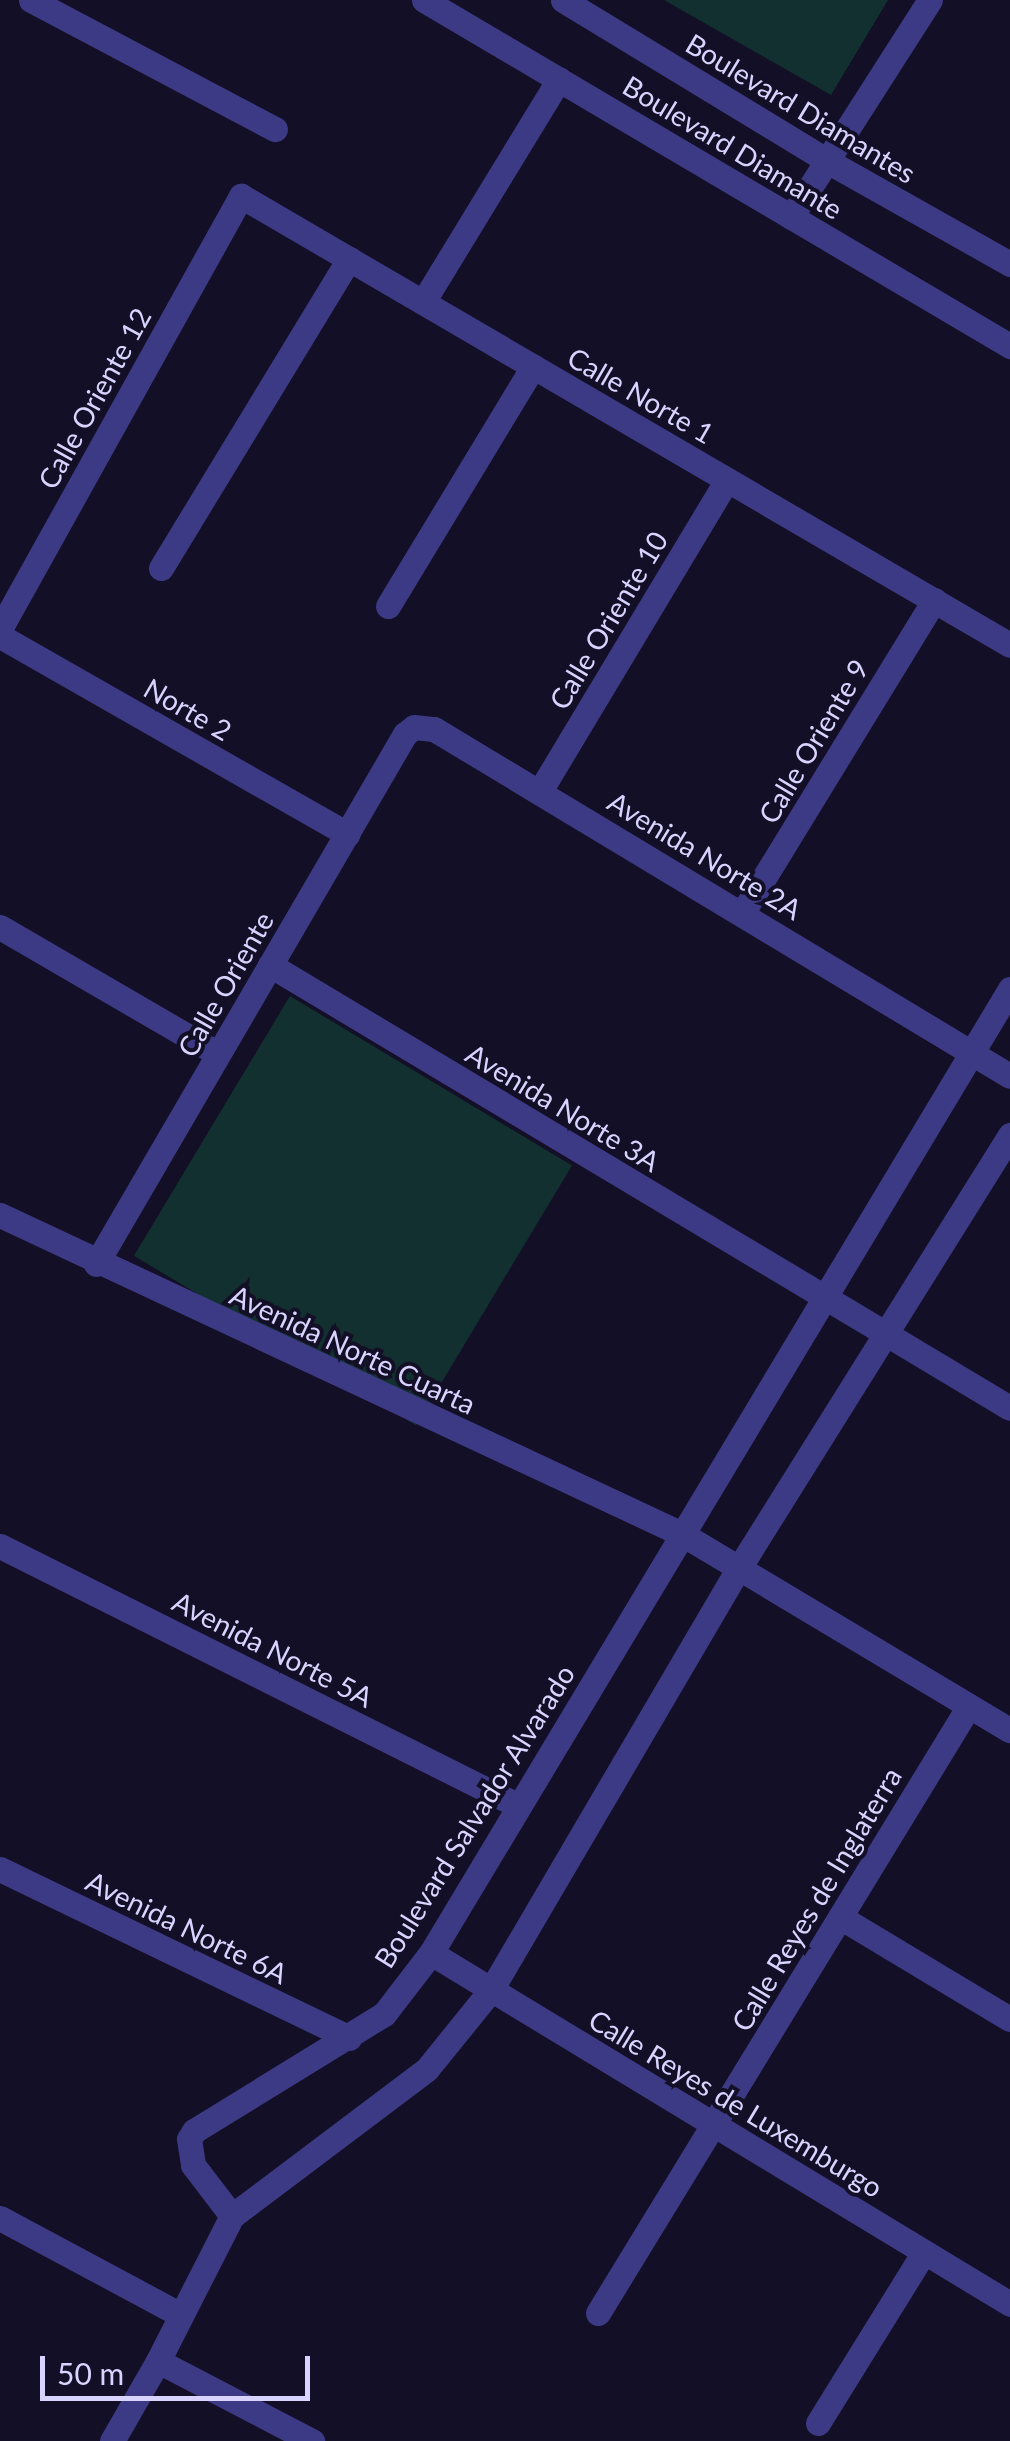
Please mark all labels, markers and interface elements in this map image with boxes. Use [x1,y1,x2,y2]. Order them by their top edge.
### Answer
street label: Boulevard Diamantes [680,26,922,190]
street label: Boulevard Diamante [617,68,849,226]
street label: Calle Oriente 12 [30,302,158,494]
street label: Calle Norte 1 [562,340,720,450]
street label: Calle Oriente 10 [542,525,674,715]
street label: Calle Oriente 9 [751,653,875,829]
street label: Norte 2 [138,671,238,747]
street label: Avenida Norte 2A [602,784,808,926]
street label: Calle Oriente [170,906,280,1062]
street label: Avenida Norte 3A [460,1036,666,1178]
street label: Avenida Norte Cuarta [225,1277,481,1421]
street label: Avenida Norte 5A [167,1584,379,1714]
street label: Boulevard Salvador Alvarado [366,1658,582,1974]
street label: Calle Reyes de Inglaterra [724,1761,908,2037]
street label: Avenida Norte 6A [81,1864,293,1990]
street label: Calle Reyes de Luxemburgo [583,2002,889,2204]
scale bar [45,2336,315,2398]
text: 50 m [57,2355,124,2391]

